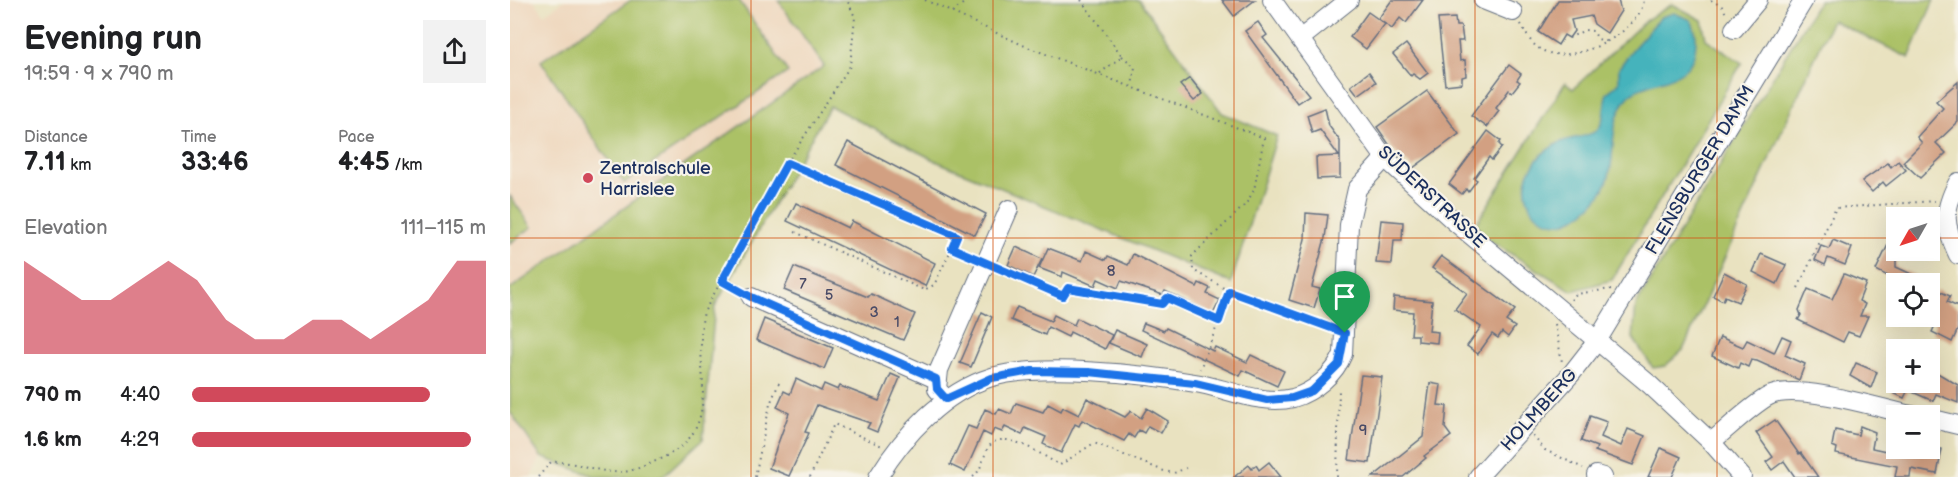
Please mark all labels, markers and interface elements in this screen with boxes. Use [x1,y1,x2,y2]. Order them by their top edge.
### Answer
text: Evening run [24,19,202,59]
button: share [423,20,486,83]
text: 19:59 · 9 × 790 m [24,62,174,86]
street label: FLENSBURGER DAMM [1641,82,1759,258]
text: Distance [24,128,88,147]
text: Time [181,128,216,147]
text: Pace [338,128,374,147]
street label: SÜDERSTRASSE [1374,141,1491,253]
text: 7.11 [24,147,66,178]
text: 33:46 [181,147,249,178]
text: 4:45 [338,147,390,178]
text: km [66,156,91,175]
text: /km [390,156,423,175]
place label: Zentralschule Harrislee [599,158,711,200]
marker: Zentralschule Harrislee [581,171,595,185]
north arrow [1886,207,1940,261]
map controls [1886,207,1940,459]
text: Elevation [24,216,107,240]
text: 111–115 m [401,216,486,240]
house number: 8 [1107,262,1116,281]
pin [1319,271,1370,333]
button: locate [1886,273,1940,327]
house number: 7 [799,275,807,294]
icon: arrive [1328,280,1361,313]
house number: 5 [825,286,833,305]
house number: 3 [869,303,879,322]
house number: 1 [894,313,900,332]
button: + [1886,339,1940,393]
street label: HOLMBERG [1497,365,1581,455]
text: 790 m [24,383,82,407]
text: 4:40 [120,383,160,407]
button: − [1886,405,1940,459]
house number: 9 [1359,421,1367,440]
text: 1.6 km [24,428,82,452]
text: 4:29 [120,428,160,452]

